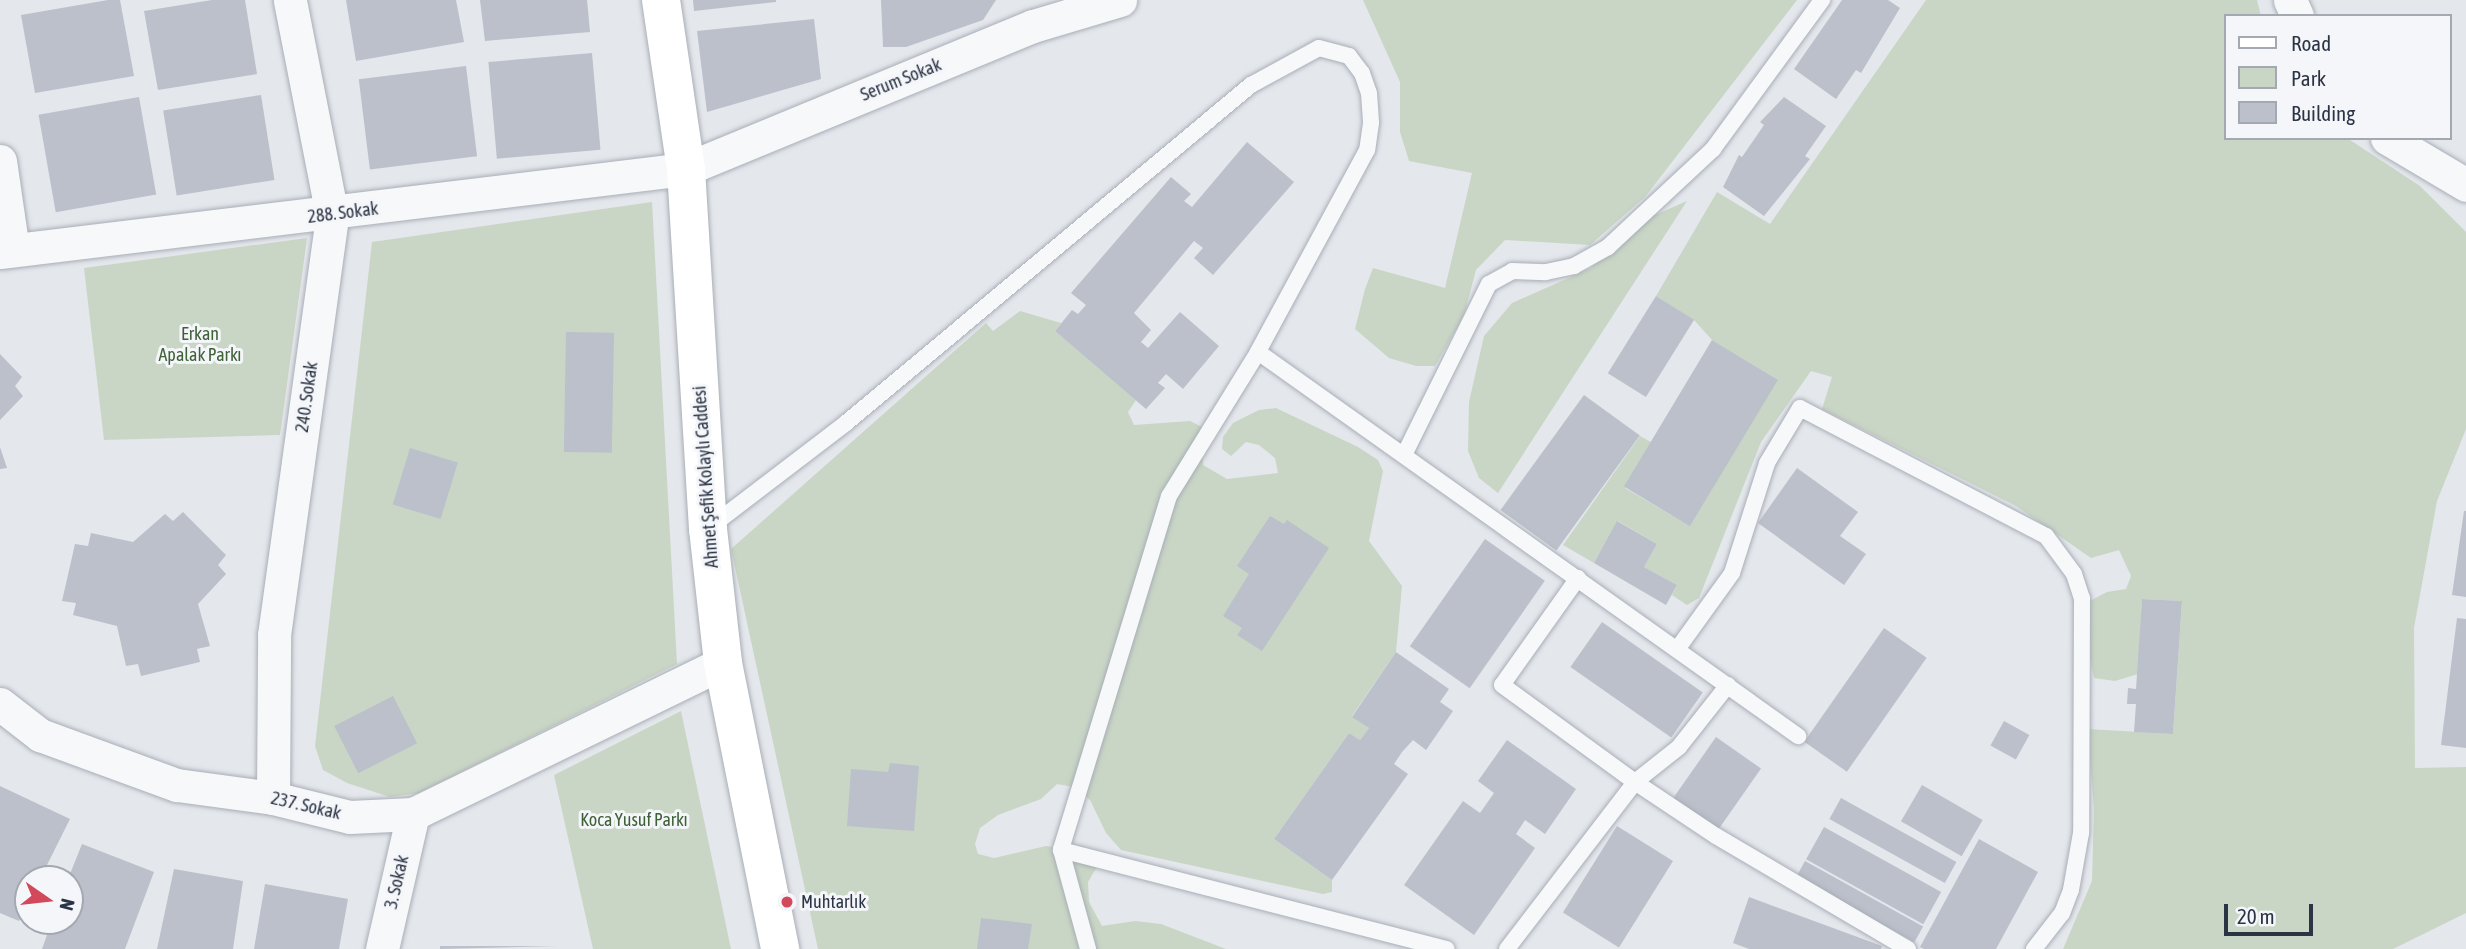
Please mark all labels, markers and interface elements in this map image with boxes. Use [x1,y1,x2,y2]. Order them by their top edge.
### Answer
legend [2224,14,2452,140]
text: Road [2291,31,2331,55]
street label: Serum Sokak [857,54,945,106]
text: Park [2291,66,2326,90]
text: Building [2291,101,2355,125]
street label: 288. Sokak [306,198,380,228]
park label: Erkan Apalak Parkı [159,324,241,366]
street label: 240. Sokak [291,360,323,434]
street label: Ahmet Şefik Kolaylı Caddesi [689,385,723,569]
street label: 237. Sokak [269,787,343,825]
park label: Koca Yusuf Parkı [580,809,688,831]
street label: 3. Sokak [380,853,414,911]
north arrow [14,865,84,935]
scale bar [2228,890,2317,934]
place label: Muhtarlık [801,891,866,913]
marker: Muhtarlık [779,894,795,910]
text: N [55,896,79,913]
text: 20 m [2237,904,2275,928]

